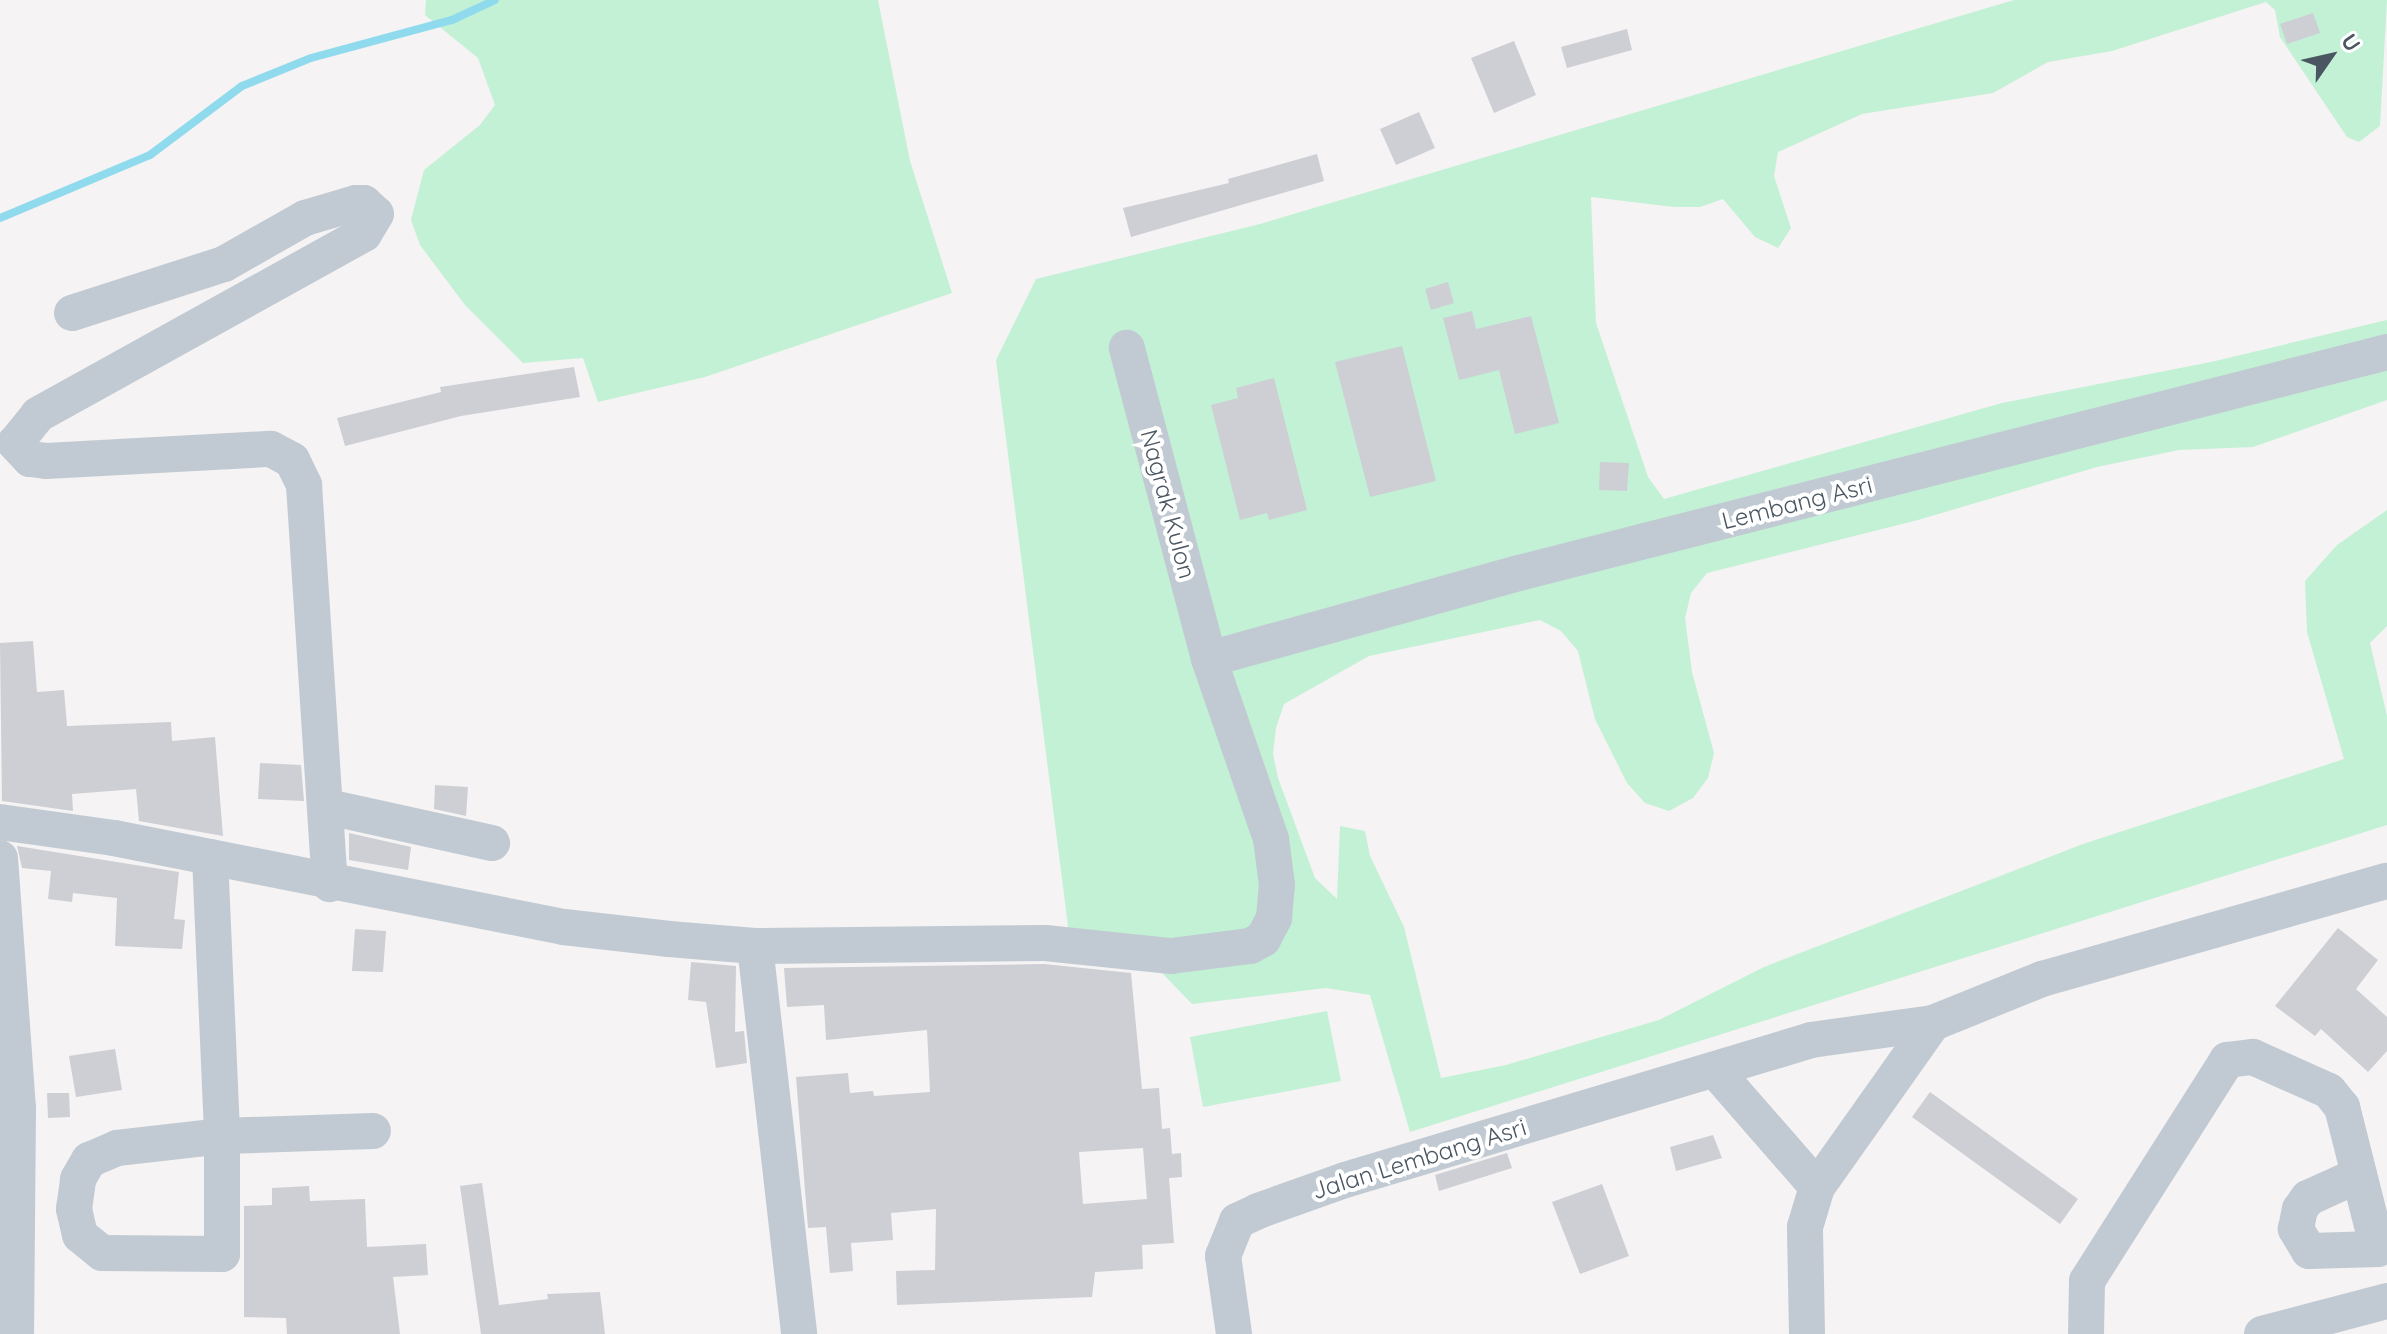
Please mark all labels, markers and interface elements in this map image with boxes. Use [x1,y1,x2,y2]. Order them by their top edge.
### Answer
north arrow [2291,16,2371,96]
text: U [2335,28,2367,57]
street label: Nagrak Kulon [1134,426,1202,582]
street label: Lembang Asri [1719,470,1875,536]
street label: Jalan Lembang Asri [1308,1113,1530,1205]

